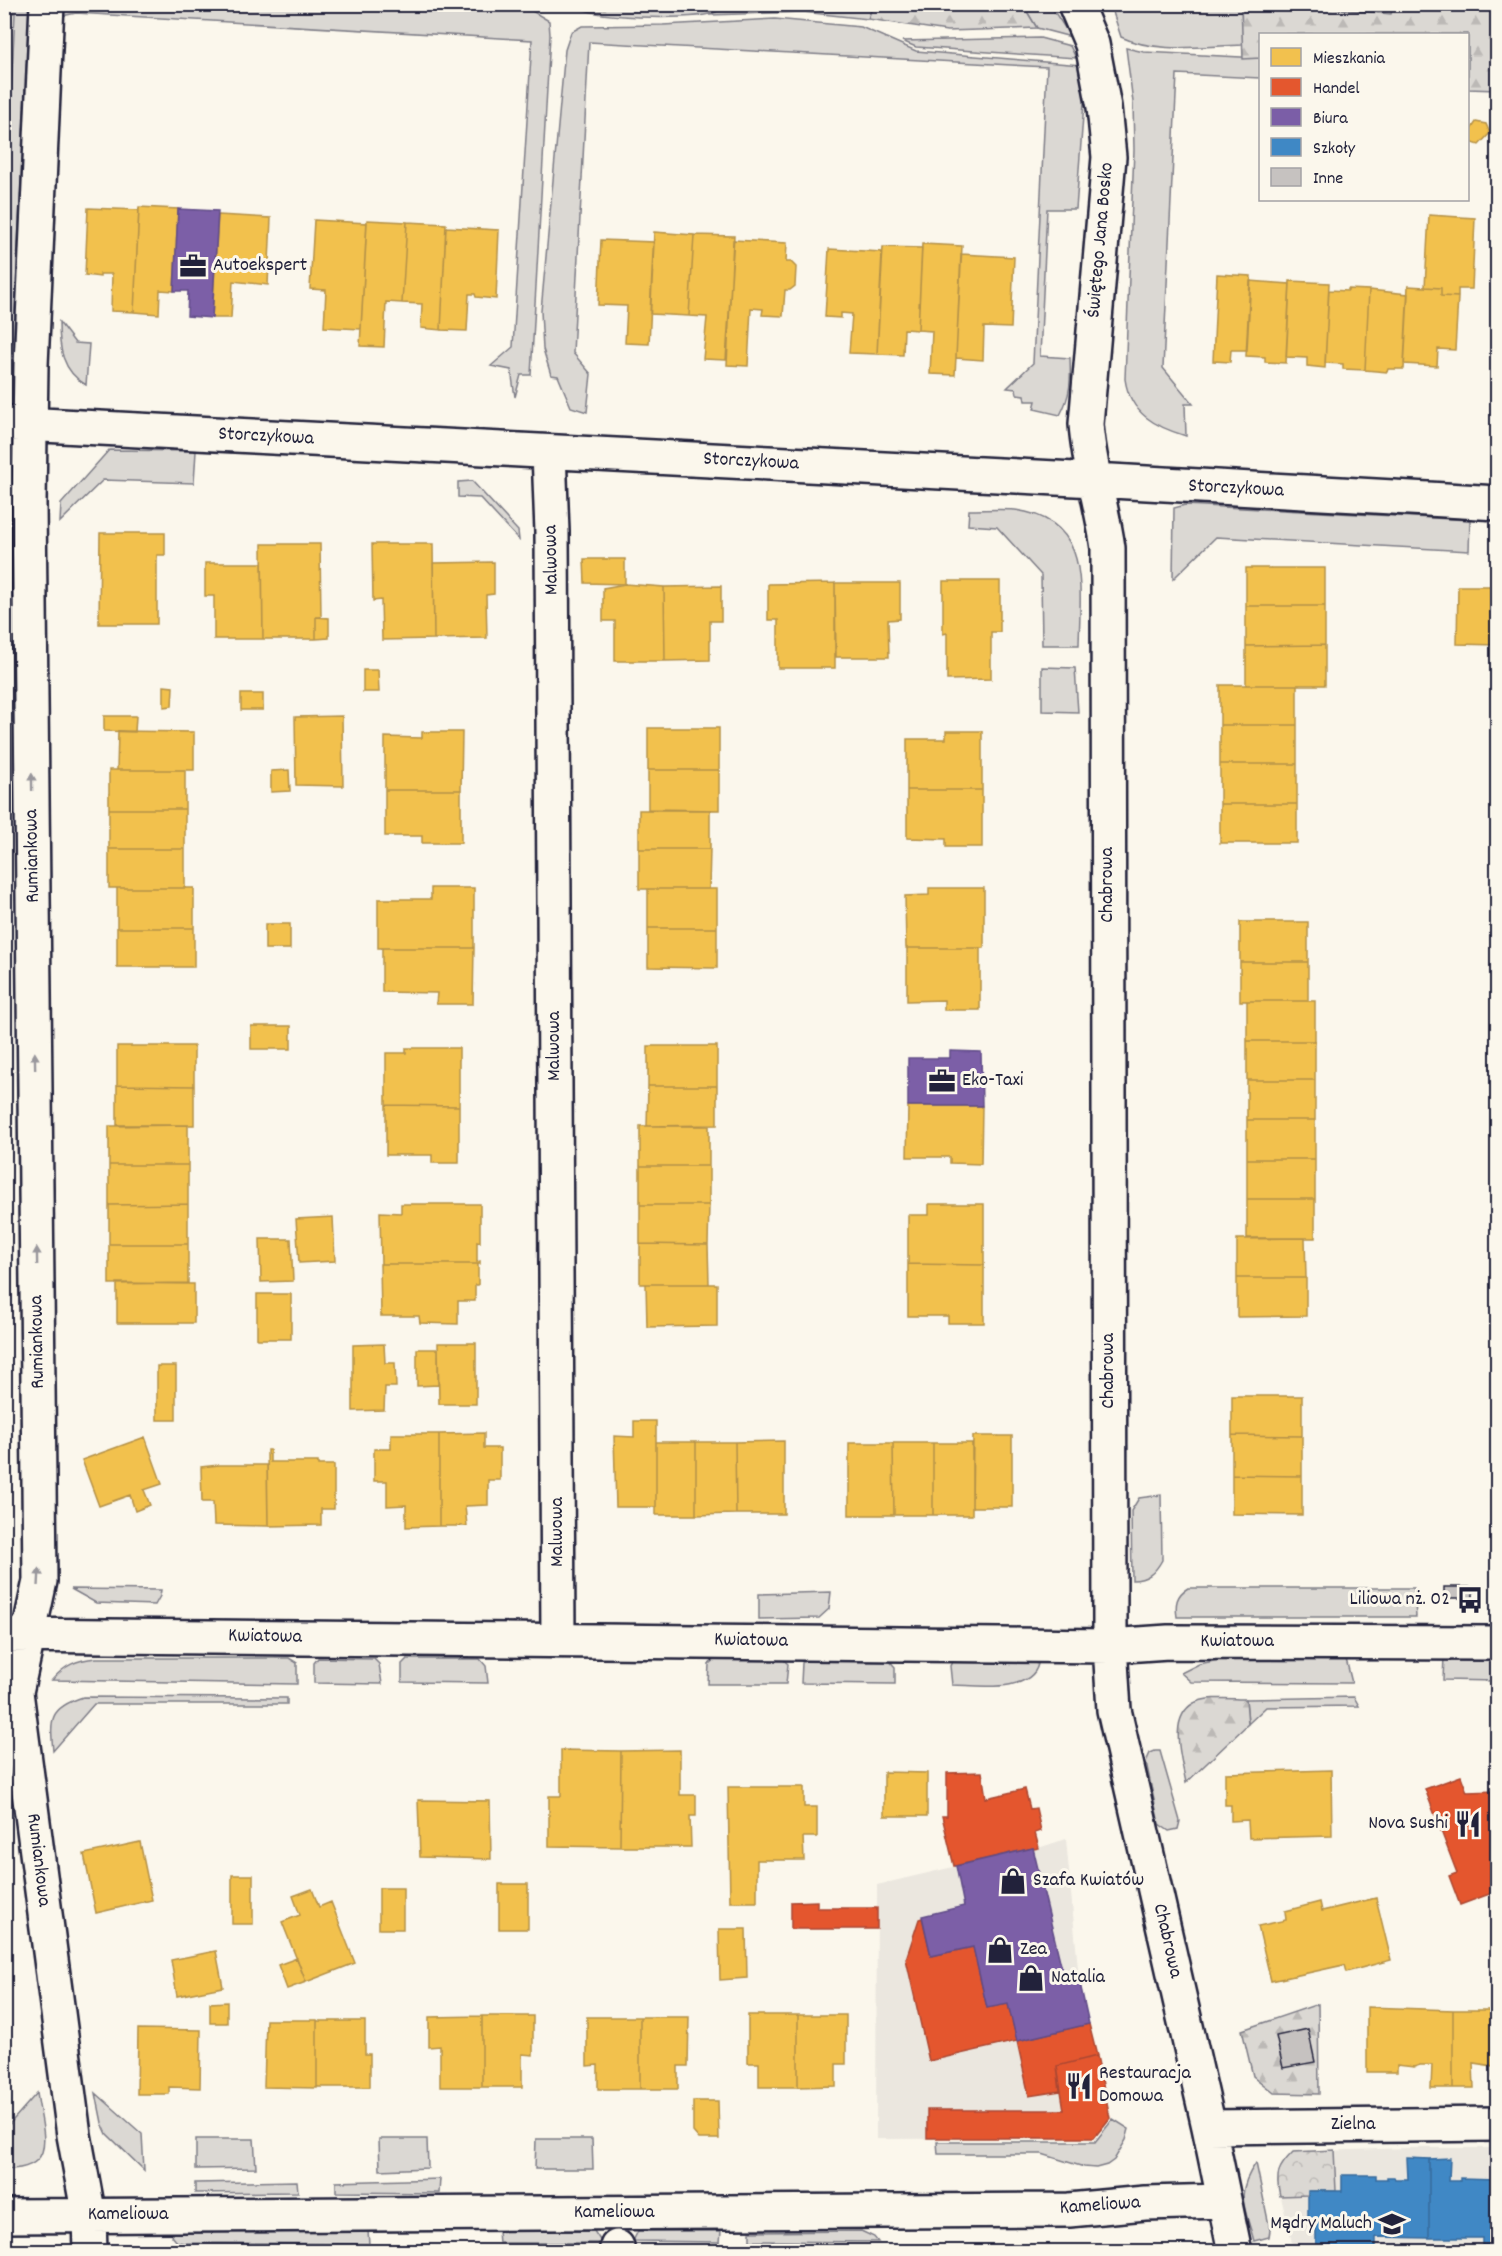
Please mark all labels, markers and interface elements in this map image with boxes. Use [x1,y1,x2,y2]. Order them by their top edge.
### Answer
legend [1259,33,1469,201]
text: Mieszkania [1313,47,1386,72]
text: Handel [1313,77,1360,102]
text: Biura [1313,107,1348,132]
text: Szkoły [1313,137,1356,162]
street label: Świętego Jana Bosko [1080,161,1122,319]
text: Inne [1313,167,1343,192]
office icon: Autoekspert [178,251,208,281]
place label: Autoekspert [213,252,307,280]
street label: Storczykowa [218,421,315,454]
street label: Storczykowa [703,446,800,479]
street label: Storczykowa [1188,473,1285,506]
street label: Malwowa [537,524,567,595]
one-way arrow [27,773,37,792]
street label: Rumiankowa [18,808,48,903]
street label: Chabrowa [1094,847,1122,923]
street label: Malwowa [541,1010,569,1081]
one-way arrow [30,1052,40,1071]
office icon: Eko-Taxi [927,1066,957,1096]
place label: Eko-Taxi [962,1067,1024,1095]
one-way arrow [32,1247,42,1266]
street label: Rumiankowa [23,1294,53,1389]
street label: Chabrowa [1095,1333,1123,1409]
street label: Malwowa [544,1496,572,1567]
one-way arrow [35,1568,44,1587]
bus stop icon: Liliowa nż. 02 [1455,1585,1485,1615]
place label: Liliowa nż. 02 [1350,1586,1450,1614]
street label: Kwiatowa [228,1622,303,1652]
street label: Kwiatowa [714,1626,789,1656]
street label: Kwiatowa [1200,1628,1274,1656]
restaurant icon: Nova Sushi [1453,1809,1483,1839]
place label: Nova Sushi [1368,1810,1448,1838]
street label: Rumiankowa [18,1812,58,1909]
shop icon: Szafa Kwiatów [998,1866,1028,1896]
place label: Szafa Kwiatów [1033,1867,1144,1895]
street label: Chabrowa [1145,1901,1189,1982]
shop icon: Zea [985,1935,1015,1965]
place label: Zea [1020,1936,1048,1964]
shop icon: Natalia [1016,1963,1046,1993]
place label: Natalia [1051,1964,1105,1992]
place label: Restauracja Domowa [1099,2060,1191,2111]
restaurant icon: Restauracja Domowa [1064,2071,1094,2101]
street label: Zielna [1331,2111,1376,2139]
street label: Kameliowa [1059,2189,1142,2223]
street label: Kameliowa [574,2199,655,2227]
street label: Kameliowa [88,2201,169,2229]
school or university icon: Mądry Maluch [1377,2209,1407,2239]
place label: Mądry Maluch [1270,2210,1372,2238]

